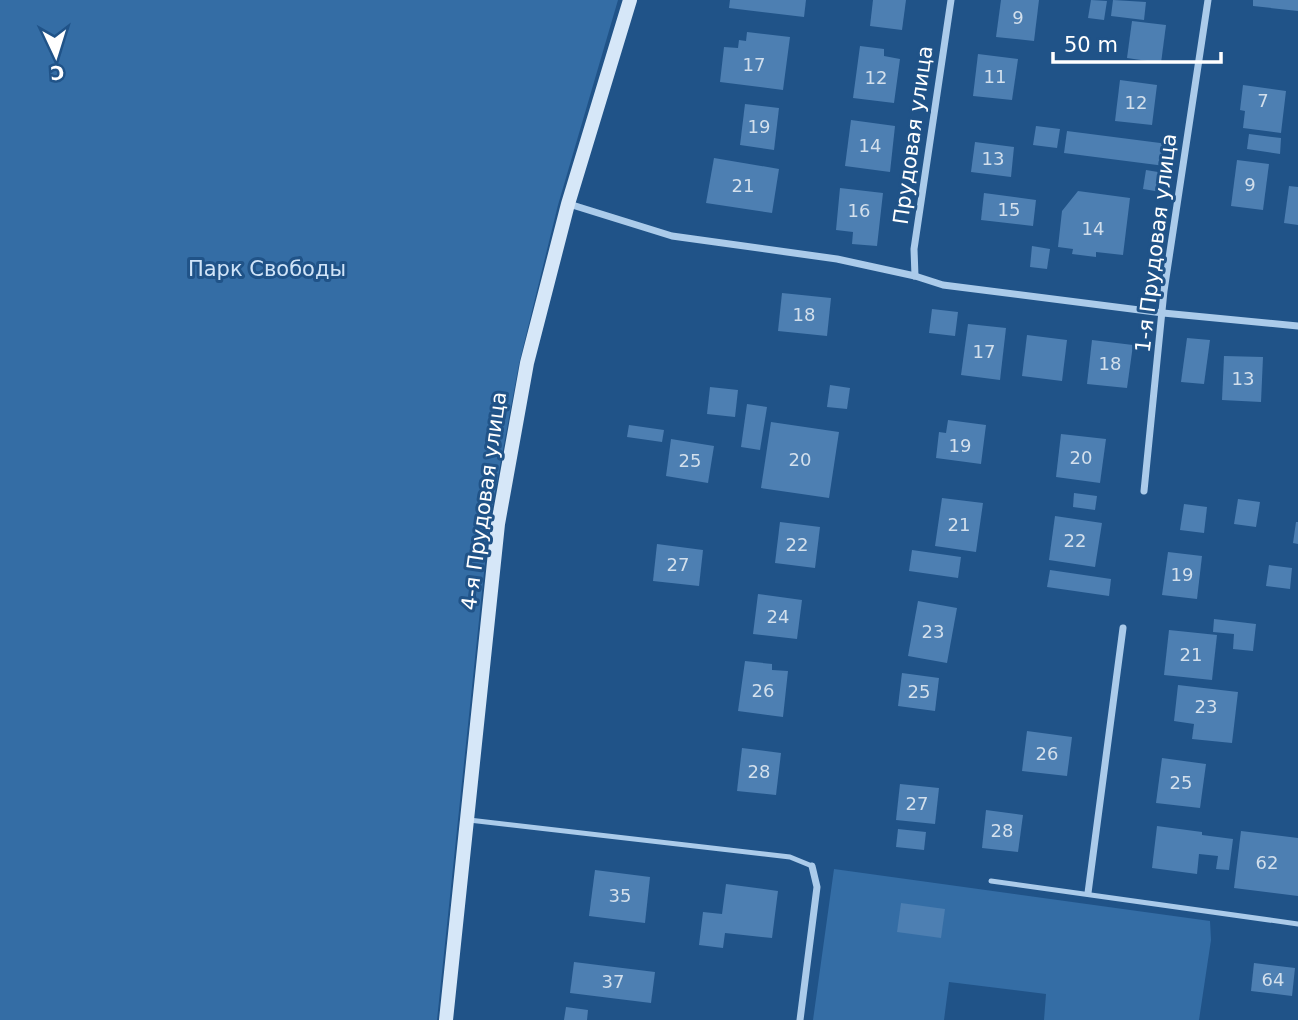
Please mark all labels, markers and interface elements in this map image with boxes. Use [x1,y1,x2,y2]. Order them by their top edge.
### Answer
house number: 9 [1012,7,1024,28]
north arrow [21,21,91,91]
scale bar [1053,21,1221,65]
text: 50 m [1064,33,1118,57]
street label: Прудовая улица [889,44,937,226]
house number: 17 [743,54,765,75]
text: С [49,61,65,84]
house number: 11 [984,66,1006,87]
house number: 12 [865,67,887,88]
house number: 7 [1257,90,1269,111]
house number: 12 [1125,92,1147,113]
house number: 19 [748,116,770,137]
street label: 1-я Прудовая улица [1131,132,1181,354]
house number: 14 [859,135,881,156]
house number: 13 [982,148,1004,169]
house number: 9 [1244,174,1256,195]
house number: 21 [732,175,754,196]
house number: 15 [998,199,1020,220]
house number: 16 [848,200,870,221]
house number: 14 [1082,218,1104,239]
park label: Парк Свободы [188,257,346,281]
house number: 18 [793,304,815,325]
house number: 17 [973,341,995,362]
house number: 18 [1099,353,1121,374]
house number: 13 [1232,368,1254,389]
street label: 4-я Прудовая улица [457,390,511,612]
house number: 19 [949,435,971,456]
house number: 20 [1070,447,1092,468]
house number: 20 [789,449,811,470]
house number: 25 [679,450,701,471]
house number: 21 [948,514,970,535]
house number: 22 [1064,530,1086,551]
house number: 22 [786,534,808,555]
house number: 27 [667,554,689,575]
house number: 19 [1171,564,1193,585]
house number: 24 [767,606,789,627]
house number: 23 [922,621,944,642]
house number: 21 [1180,644,1202,665]
house number: 26 [752,680,774,701]
house number: 25 [908,681,930,702]
house number: 23 [1195,696,1217,717]
house number: 26 [1036,743,1058,764]
house number: 28 [748,761,770,782]
house number: 25 [1170,772,1192,793]
house number: 27 [906,793,928,814]
house number: 28 [991,820,1013,841]
house number: 62 [1256,852,1278,873]
house number: 35 [609,885,631,906]
house number: 64 [1262,969,1284,990]
house number: 37 [602,971,624,992]

